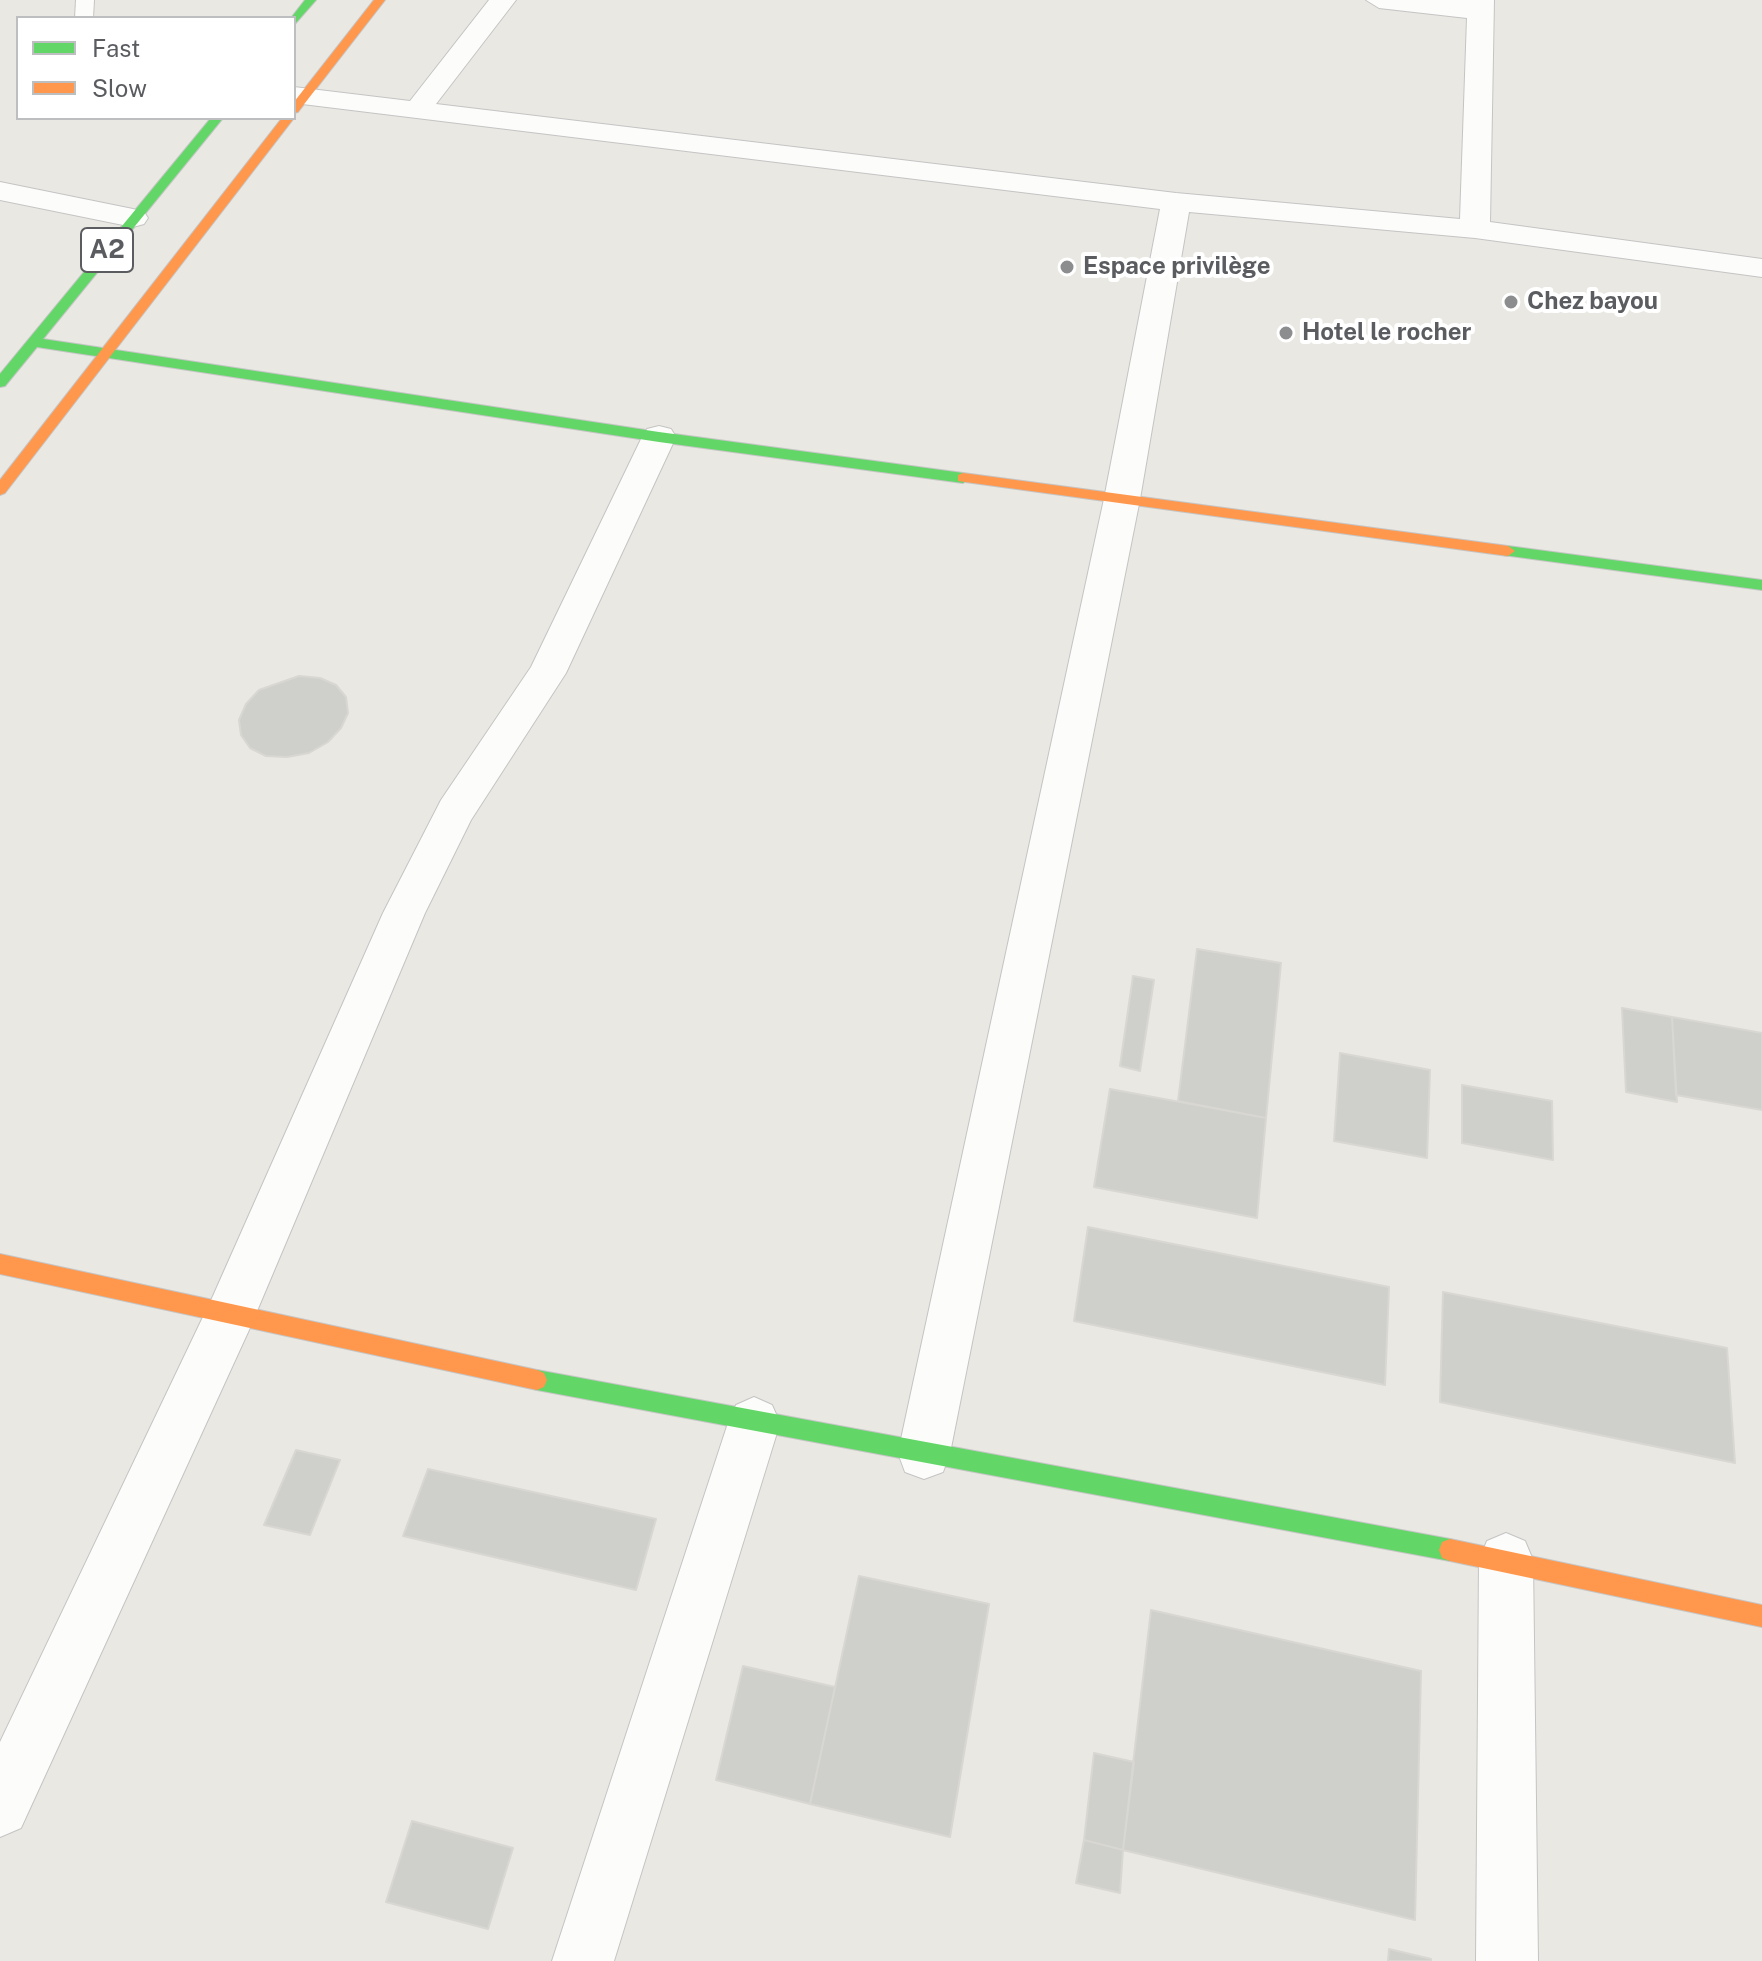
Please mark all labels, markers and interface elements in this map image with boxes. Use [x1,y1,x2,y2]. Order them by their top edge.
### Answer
legend [16,16,296,120]
text: Fast [92,34,140,62]
text: Slow [92,74,147,102]
road number: A2 [81,228,133,272]
place label: Espace privilège [1083,253,1270,281]
marker: Espace privilège [1058,258,1076,276]
place label: Chez bayou [1527,288,1658,316]
marker: Chez bayou [1502,293,1520,311]
place label: Hotel le rocher [1302,319,1471,347]
marker: Hotel le rocher [1277,324,1295,342]

